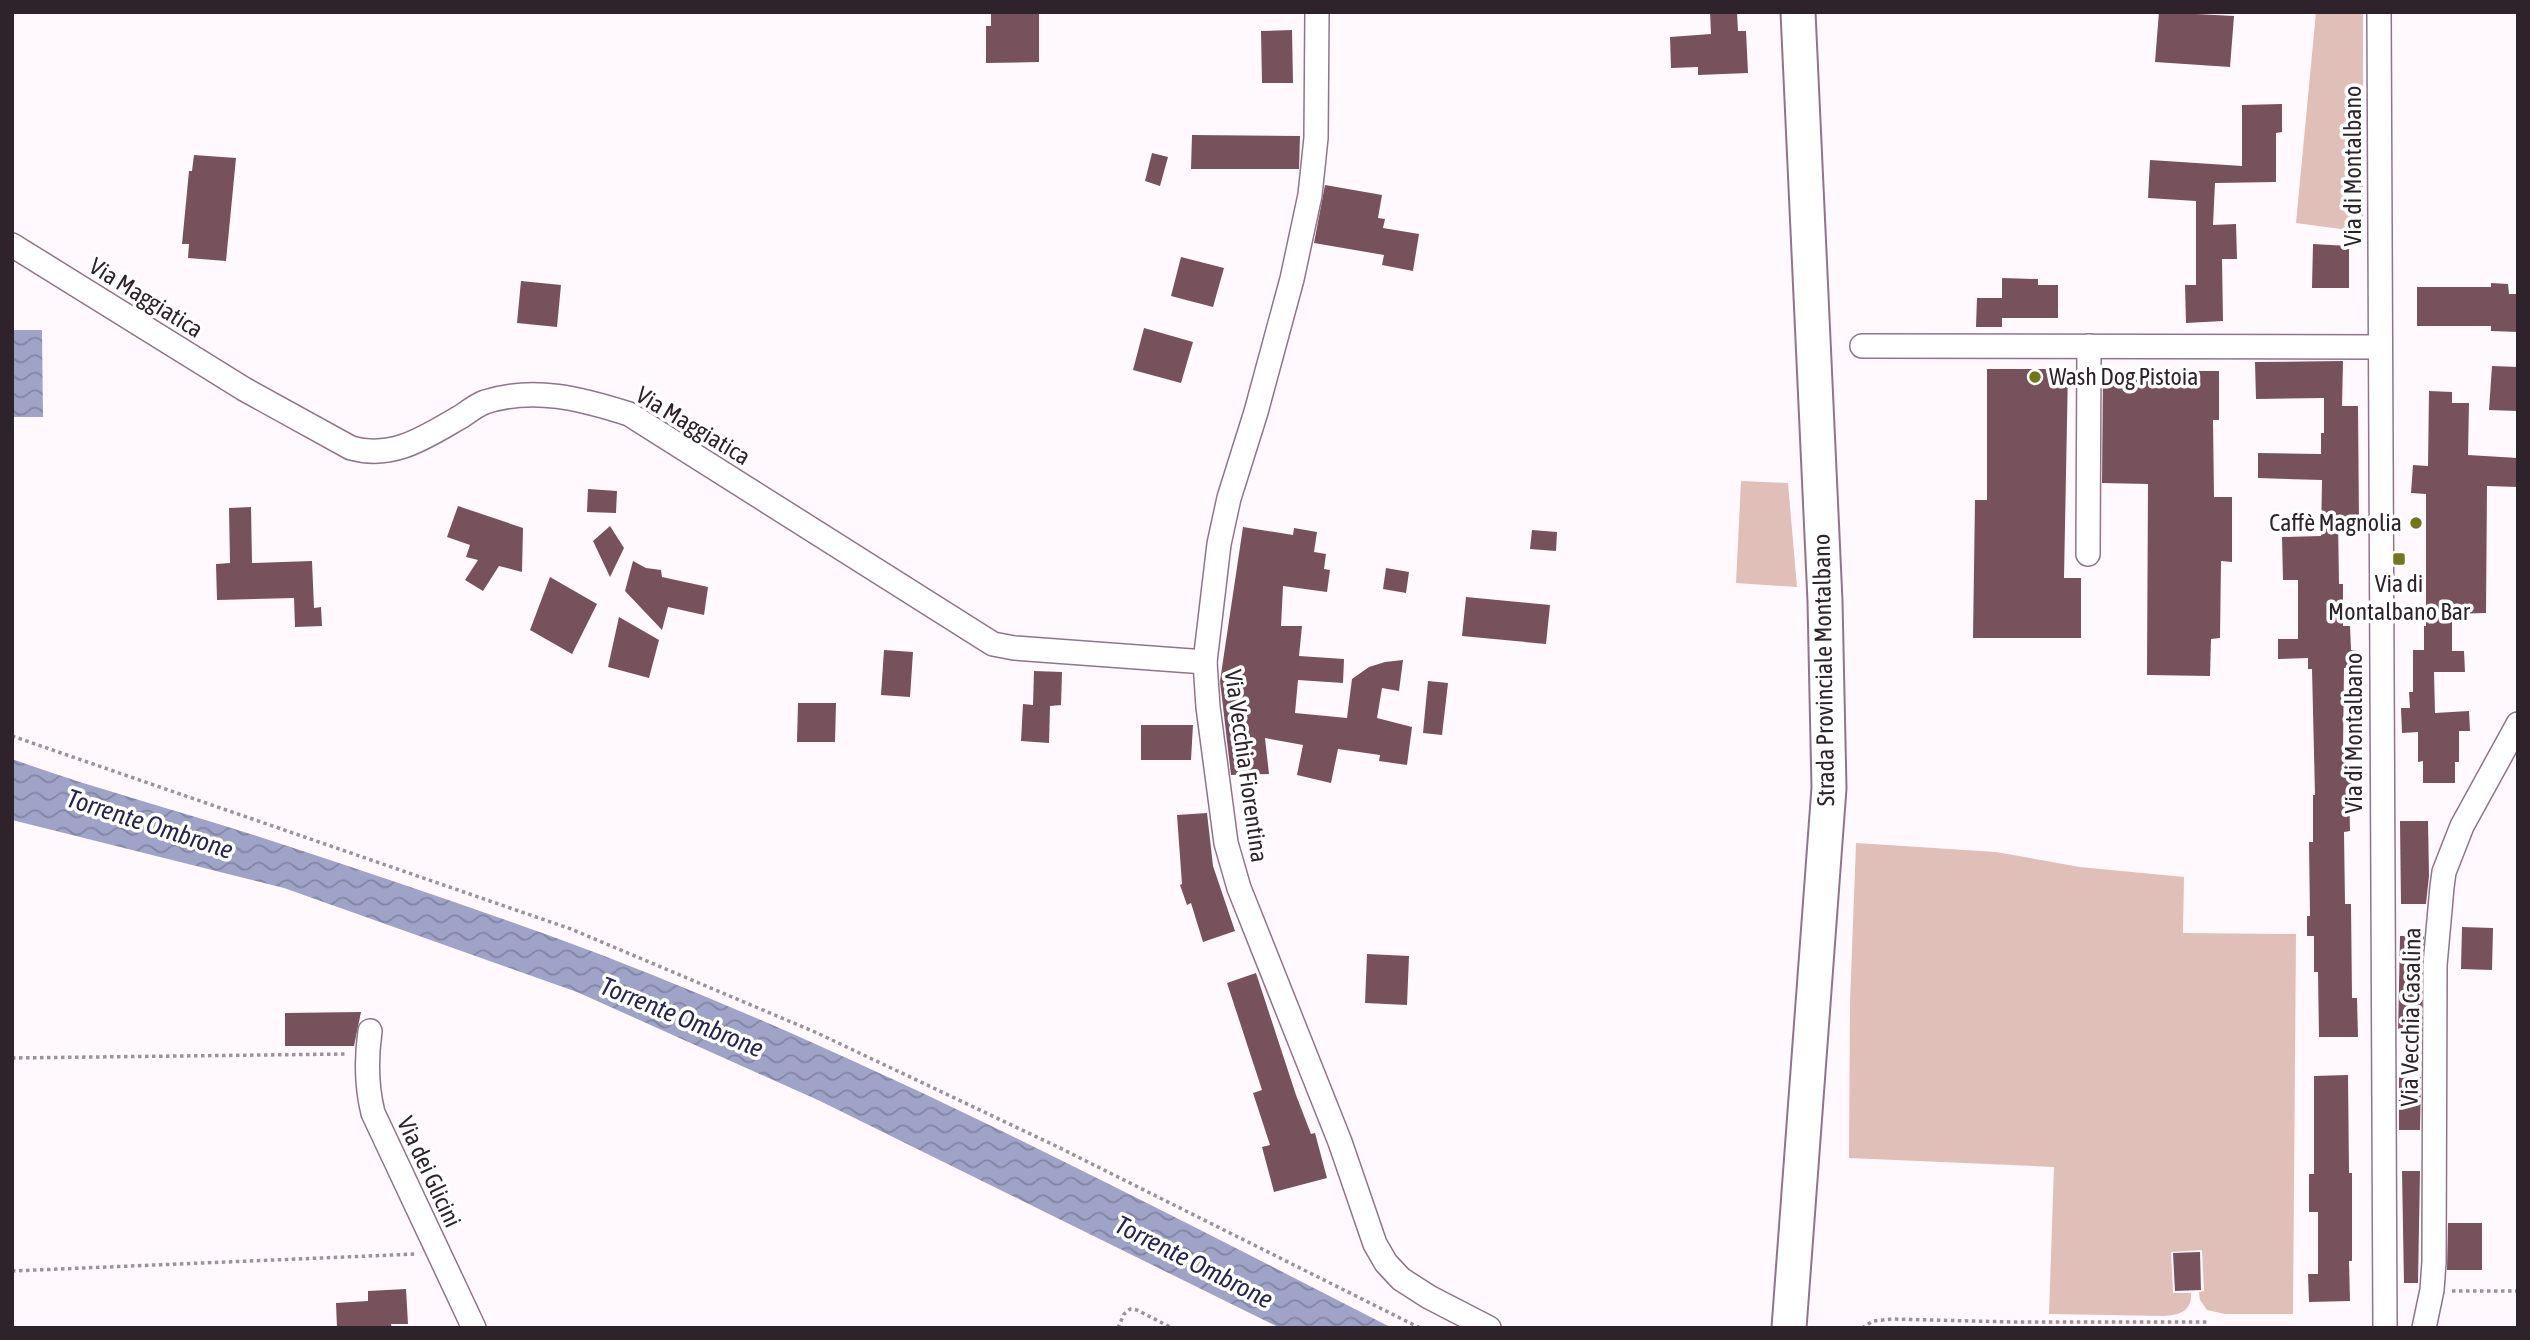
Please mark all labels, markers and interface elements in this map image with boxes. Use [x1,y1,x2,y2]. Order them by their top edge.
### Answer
street label: Via di Montalbano [2339,86,2366,246]
street label: Via Maggiatica [85,252,208,343]
place label: Wash Dog Pistoia [2049,363,2198,390]
marker: Wash Dog Pistoia [2027,369,2043,385]
street label: Via Maggiatica [631,381,755,470]
place label: Caffè Magnolia [2269,509,2402,536]
marker: Caffè Magnolia [2408,515,2424,531]
street label: Strada Provinciale Montalbano [1808,534,1839,806]
marker: Via di Montalbano Bar [2391,551,2407,567]
place label: Via di Montalbano Bar [2328,570,2471,625]
street label: Via di Montalbano [2340,653,2367,813]
street label: Via Vecchia Fiorentina [1220,668,1273,864]
water label: Torrente Ombrone [63,783,237,865]
street label: Via Vecchia Casalina [2395,927,2426,1107]
water label: Torrente Ombrone [596,971,768,1063]
street label: Via dei Glicini [392,1112,467,1231]
water label: Torrente Ombrone [1110,1209,1278,1315]

